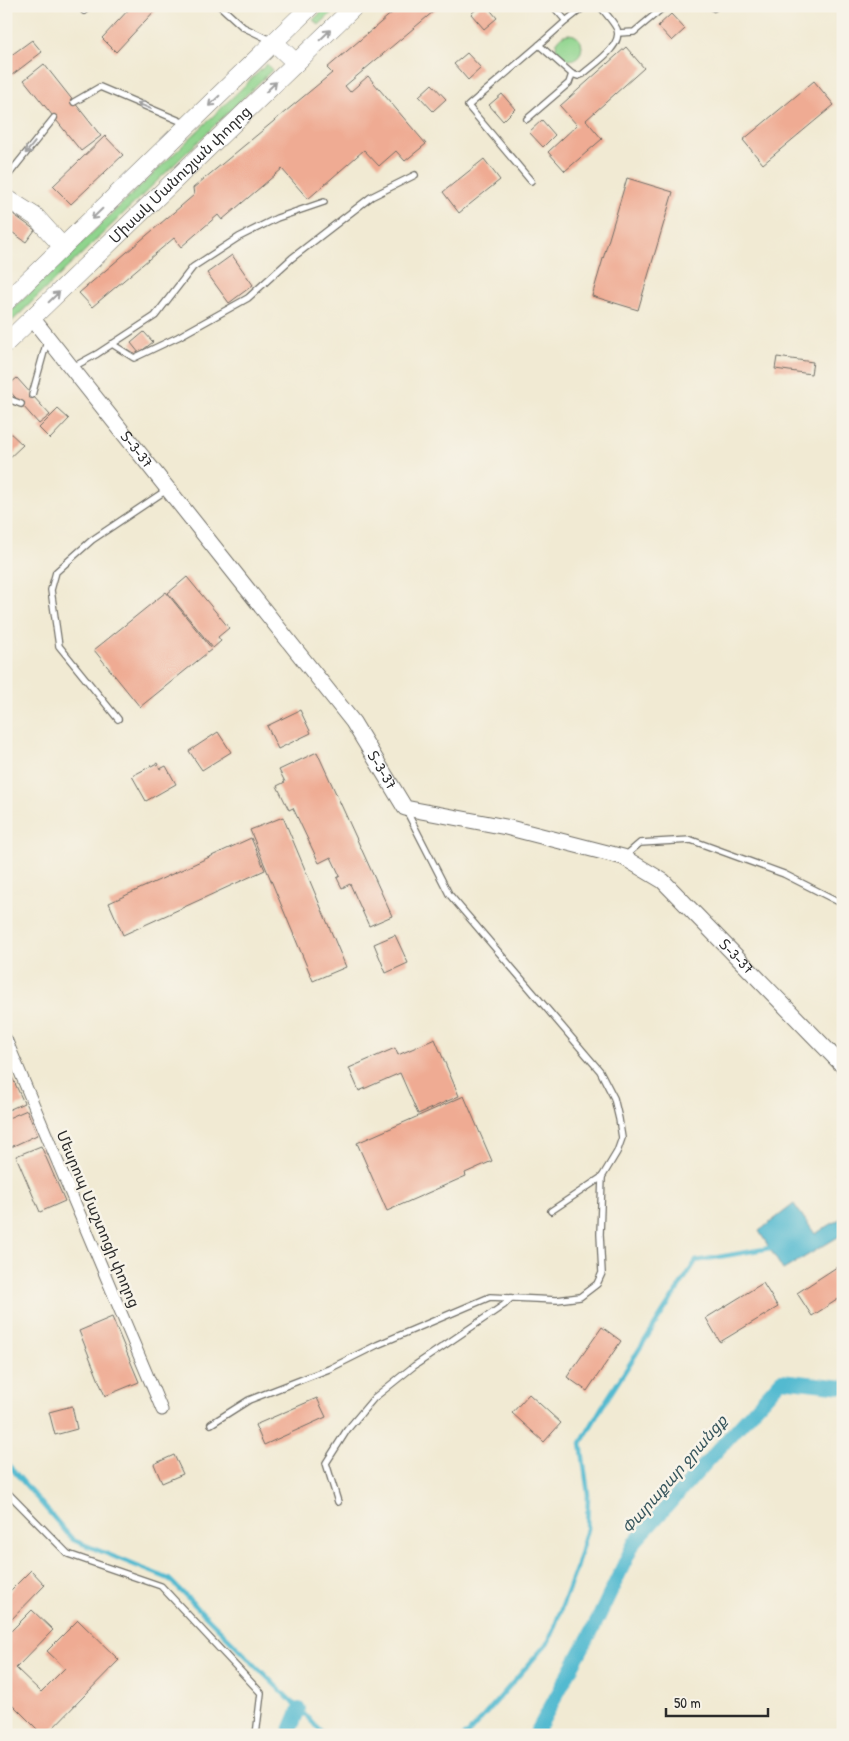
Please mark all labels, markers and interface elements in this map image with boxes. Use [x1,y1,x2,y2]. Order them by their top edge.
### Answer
one-way arrow [319,29,332,41]
one-way arrow [265,81,278,93]
one-way arrow [207,95,220,107]
one-way arrow [137,100,152,110]
street label: Միսակ Մանուշյան փողոց [104,101,255,248]
one-way arrow [25,141,36,154]
one-way arrow [91,208,103,220]
one-way arrow [48,291,60,303]
street label: Տ-3-37 [116,426,158,472]
street label: Տ-3-37 [363,746,402,793]
street label: Տ-3-37 [715,934,759,978]
street label: Մեսրոպ Մաշտոցի փողոց [52,1127,145,1311]
water label: Փարաքար ջրանցք [616,1409,733,1538]
scale bar [666,1686,769,1718]
text: 50 m [674,1692,701,1713]

